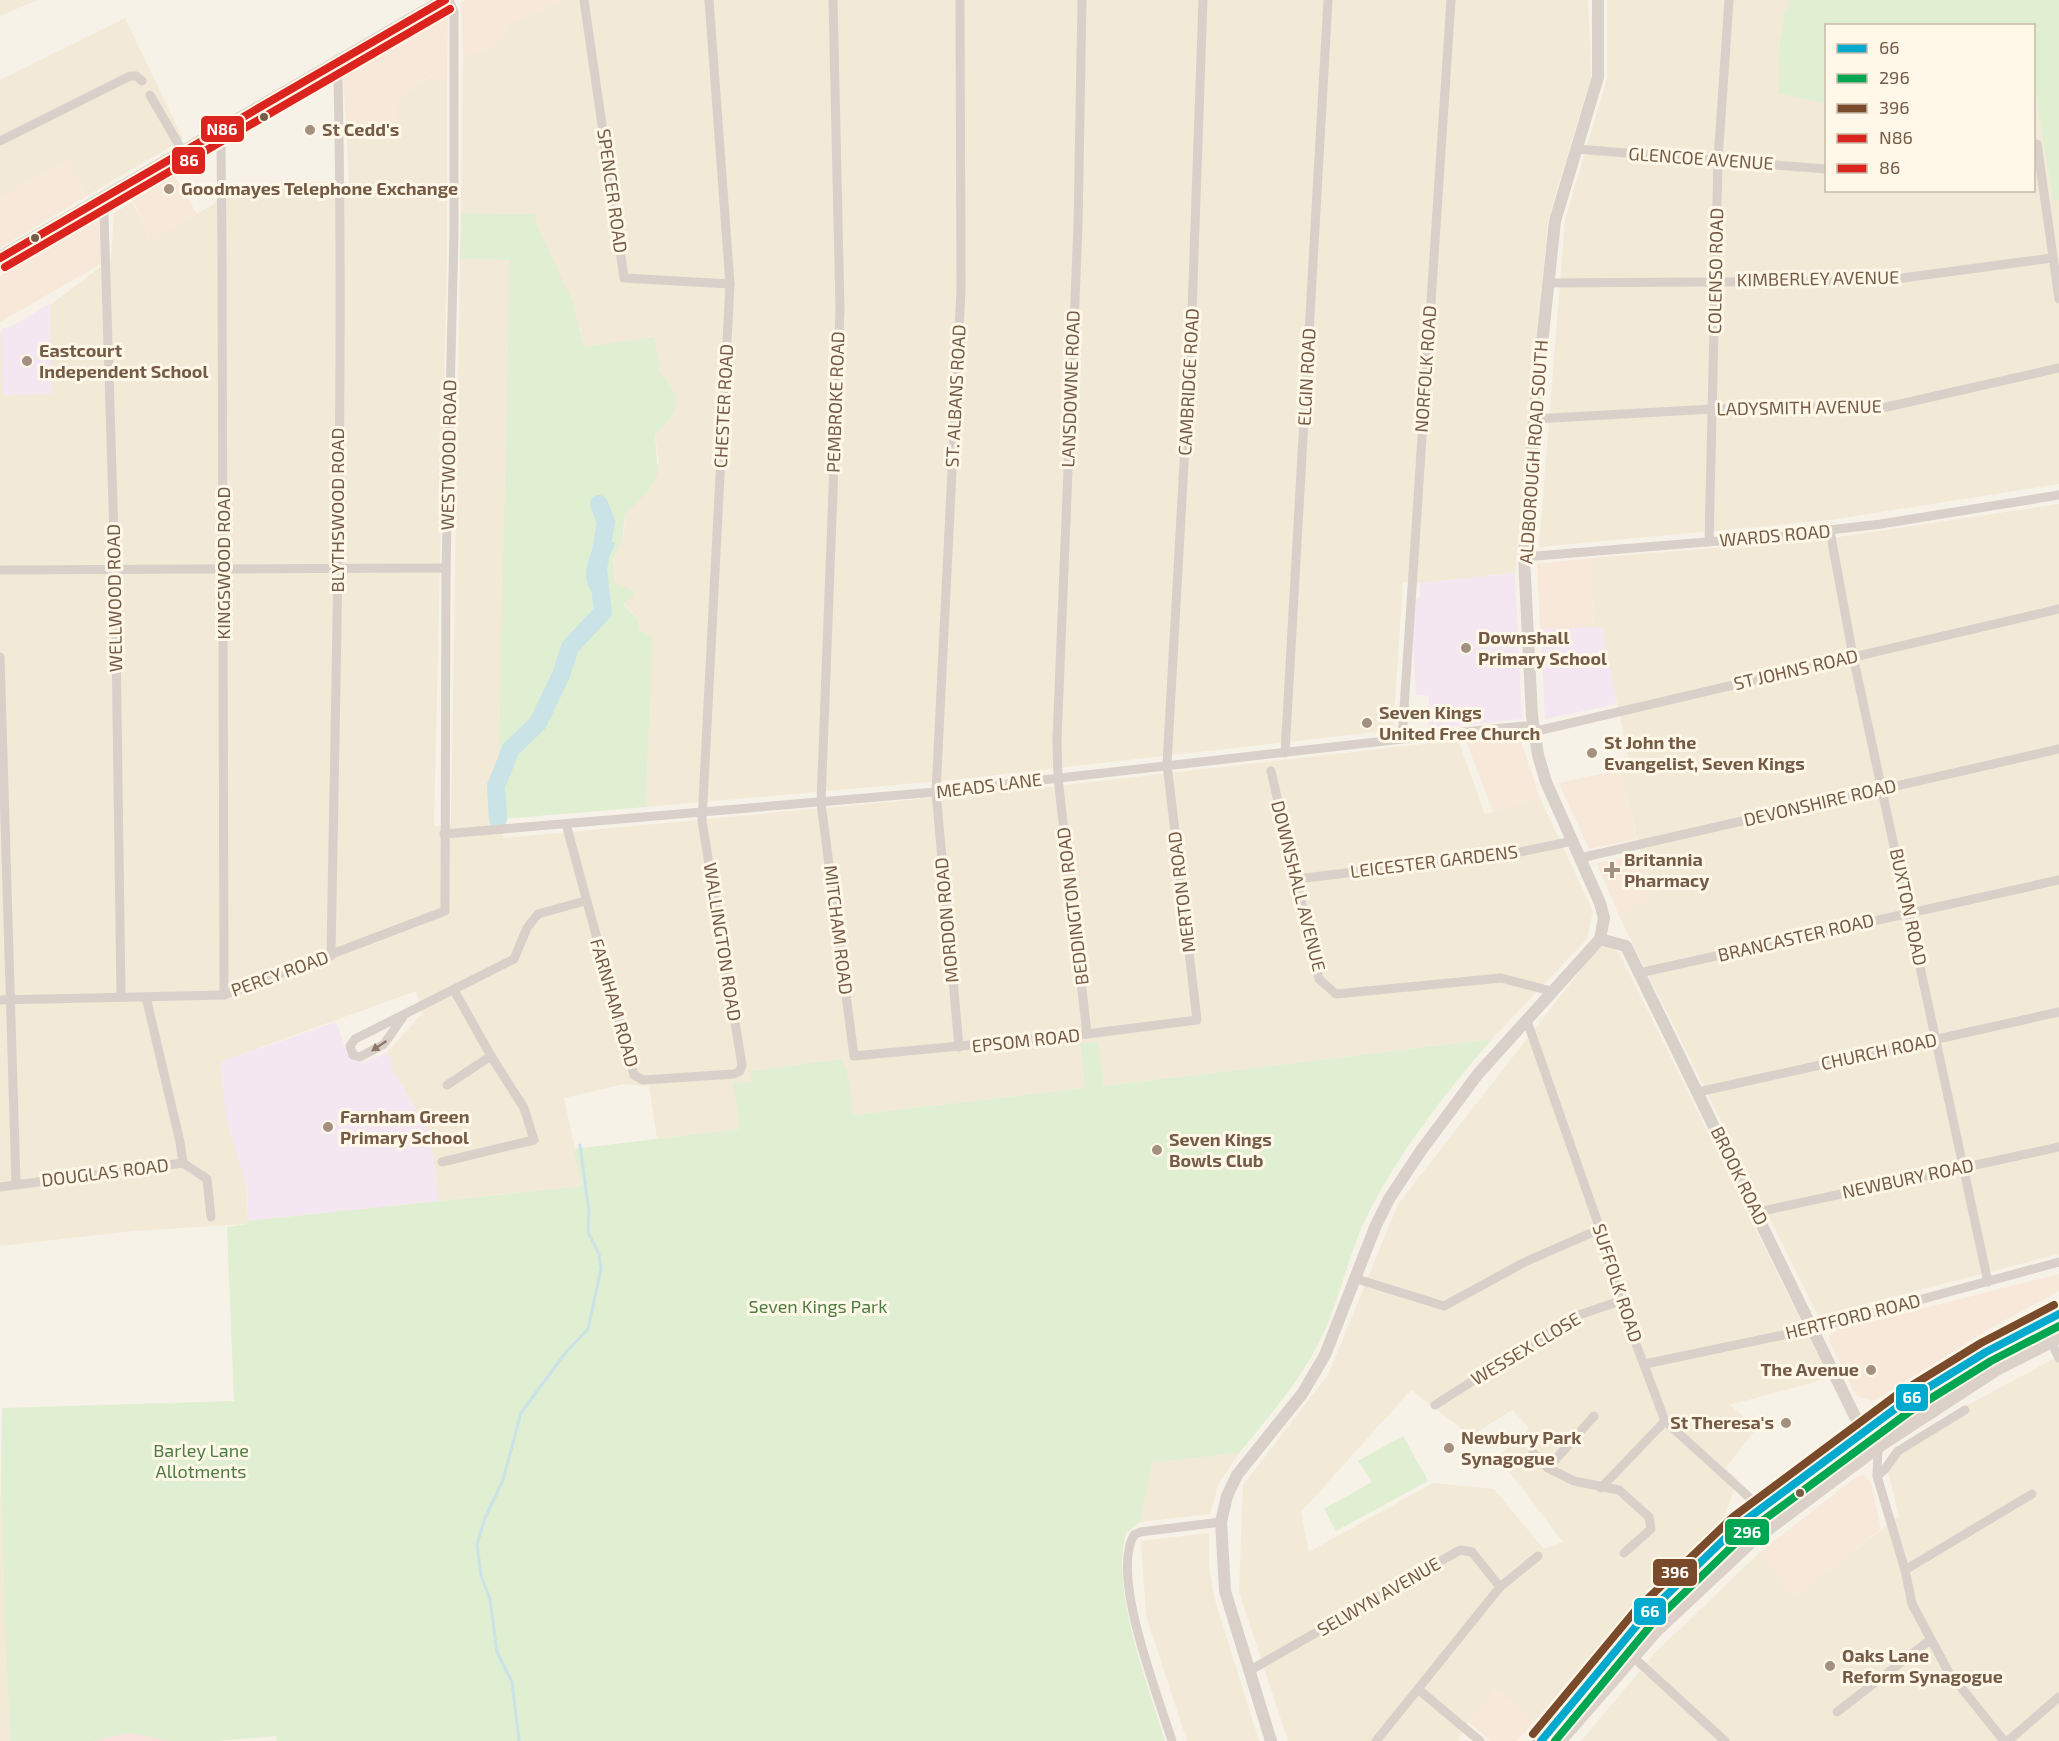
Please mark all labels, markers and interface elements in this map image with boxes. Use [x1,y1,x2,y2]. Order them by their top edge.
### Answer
legend [1825,24,2035,192]
text: 66 [1879,36,1900,58]
text: 296 [1879,66,1910,88]
text: 396 [1879,96,1910,118]
unlabelled marker [258,111,270,123]
line badge: N86 [200,115,245,143]
place label: St Cedd's [322,118,399,140]
text: N86 [207,119,237,138]
marker: St Cedd's [303,123,317,137]
text: N86 [1879,126,1913,148]
street label: SPENCER ROAD [593,127,633,254]
street label: GLENCOE AVENUE [1628,142,1774,174]
line badge: 86 [171,146,206,175]
text: 86 [179,150,199,169]
text: 86 [1879,156,1900,178]
place label: Goodmayes Telephone Exchange [181,177,458,199]
marker: Goodmayes Telephone Exchange [162,182,176,196]
street label: COLENSO ROAD [1703,208,1727,334]
unlabelled marker [29,232,41,244]
street label: KIMBERLEY AVENUE [1737,266,1899,290]
street label: NORFOLK ROAD [1410,305,1440,433]
street label: CAMBRIDGE ROAD [1173,308,1203,456]
street label: LANSDOWNE ROAD [1056,310,1084,468]
street label: ST. ALBANS ROAD [940,324,970,468]
street label: ELGIN ROAD [1292,327,1320,426]
street label: PEMBROKE ROAD [822,331,848,473]
place label: Eastcourt Independent School [39,339,208,382]
street label: ALDBOROUGH ROAD SOUTH [1514,339,1552,565]
street label: CHESTER ROAD [709,343,737,469]
marker: Eastcourt Independent School [20,354,34,368]
street label: WESTWOOD ROAD [436,379,460,531]
street label: LADYSMITH AVENUE [1716,395,1882,419]
street label: BLYTHSWOOD ROAD [326,428,348,592]
street label: KINGSWOOD ROAD [212,487,234,639]
street label: WARDS ROAD [1719,519,1831,551]
street label: WELLWOOD ROAD [102,524,126,672]
place label: Downshall Primary School [1478,626,1607,669]
marker: Downshall Primary School [1459,641,1473,655]
street label: ST JOHNS ROAD [1731,644,1860,694]
place label: Seven Kings United Free Church [1379,701,1540,744]
marker: Seven Kings United Free Church [1360,716,1374,730]
place label: St John the Evangelist, Seven Kings [1604,731,1805,774]
marker: St John the Evangelist, Seven Kings [1585,746,1599,760]
street label: MEADS LANE [935,768,1043,802]
street label: DEVONSHIRE ROAD [1741,774,1898,830]
street label: DOWNSHALL AVENUE [1267,798,1331,973]
street label: BEDDINGTON ROAD [1051,826,1093,986]
street label: MERTON ROAD [1163,830,1199,954]
street label: LEICESTER GARDENS [1349,840,1519,882]
street label: BUXTON ROAD [1886,846,1932,967]
place label: Britannia Pharmacy [1624,848,1710,891]
street label: MORDON ROAD [930,856,962,984]
street label: WALLINGTON ROAD [700,861,746,1023]
marker: Britannia Pharmacy [1605,863,1619,877]
street label: MITCHAM ROAD [820,864,858,996]
street label: BRANCASTER ROAD [1716,908,1876,966]
street label: FARNHAM ROAD [586,936,644,1070]
street label: PERCY ROAD [228,945,331,1001]
street label: EPSOM ROAD [971,1023,1081,1057]
street label: CHURCH ROAD [1819,1028,1939,1074]
one-way arrow [371,1040,387,1052]
place label: Farnham Green Primary School [340,1105,470,1148]
marker: Farnham Green Primary School [321,1120,335,1134]
street label: BROOK ROAD [1707,1123,1773,1228]
place label: Seven Kings Bowls Club [1169,1128,1272,1171]
marker: Seven Kings Bowls Club [1150,1143,1164,1157]
street label: DOUGLAS ROAD [40,1153,170,1191]
street label: NEWBURY ROAD [1840,1153,1976,1203]
street label: SUFFOLK ROAD [1588,1221,1647,1345]
street label: HERTFORD ROAD [1783,1289,1923,1343]
park label: Seven Kings Park [749,1295,887,1317]
street label: WESSEX CLOSE [1467,1307,1584,1389]
place label: The Avenue [1761,1358,1859,1380]
marker: The Avenue [1864,1363,1878,1377]
line badge: 66 [1895,1383,1929,1412]
text: 66 [1903,1387,1921,1406]
place label: St Theresa's [1670,1411,1774,1433]
marker: St Theresa's [1779,1416,1793,1430]
place label: Newbury Park Synagogue [1461,1426,1581,1469]
park label: Barley Lane Allotments [153,1439,249,1482]
marker: Newbury Park Synagogue [1442,1441,1456,1455]
unlabelled marker [1794,1487,1806,1499]
line badge: 296 [1724,1518,1770,1546]
text: 296 [1733,1522,1761,1541]
street label: SELWYN AVENUE [1313,1552,1444,1640]
line badge: 396 [1652,1558,1698,1587]
text: 396 [1661,1562,1689,1581]
line badge: 66 [1633,1597,1667,1626]
text: 66 [1641,1601,1659,1620]
place label: Oaks Lane Reform Synagogue [1842,1644,2003,1687]
marker: Oaks Lane Reform Synagogue [1823,1659,1837,1673]

